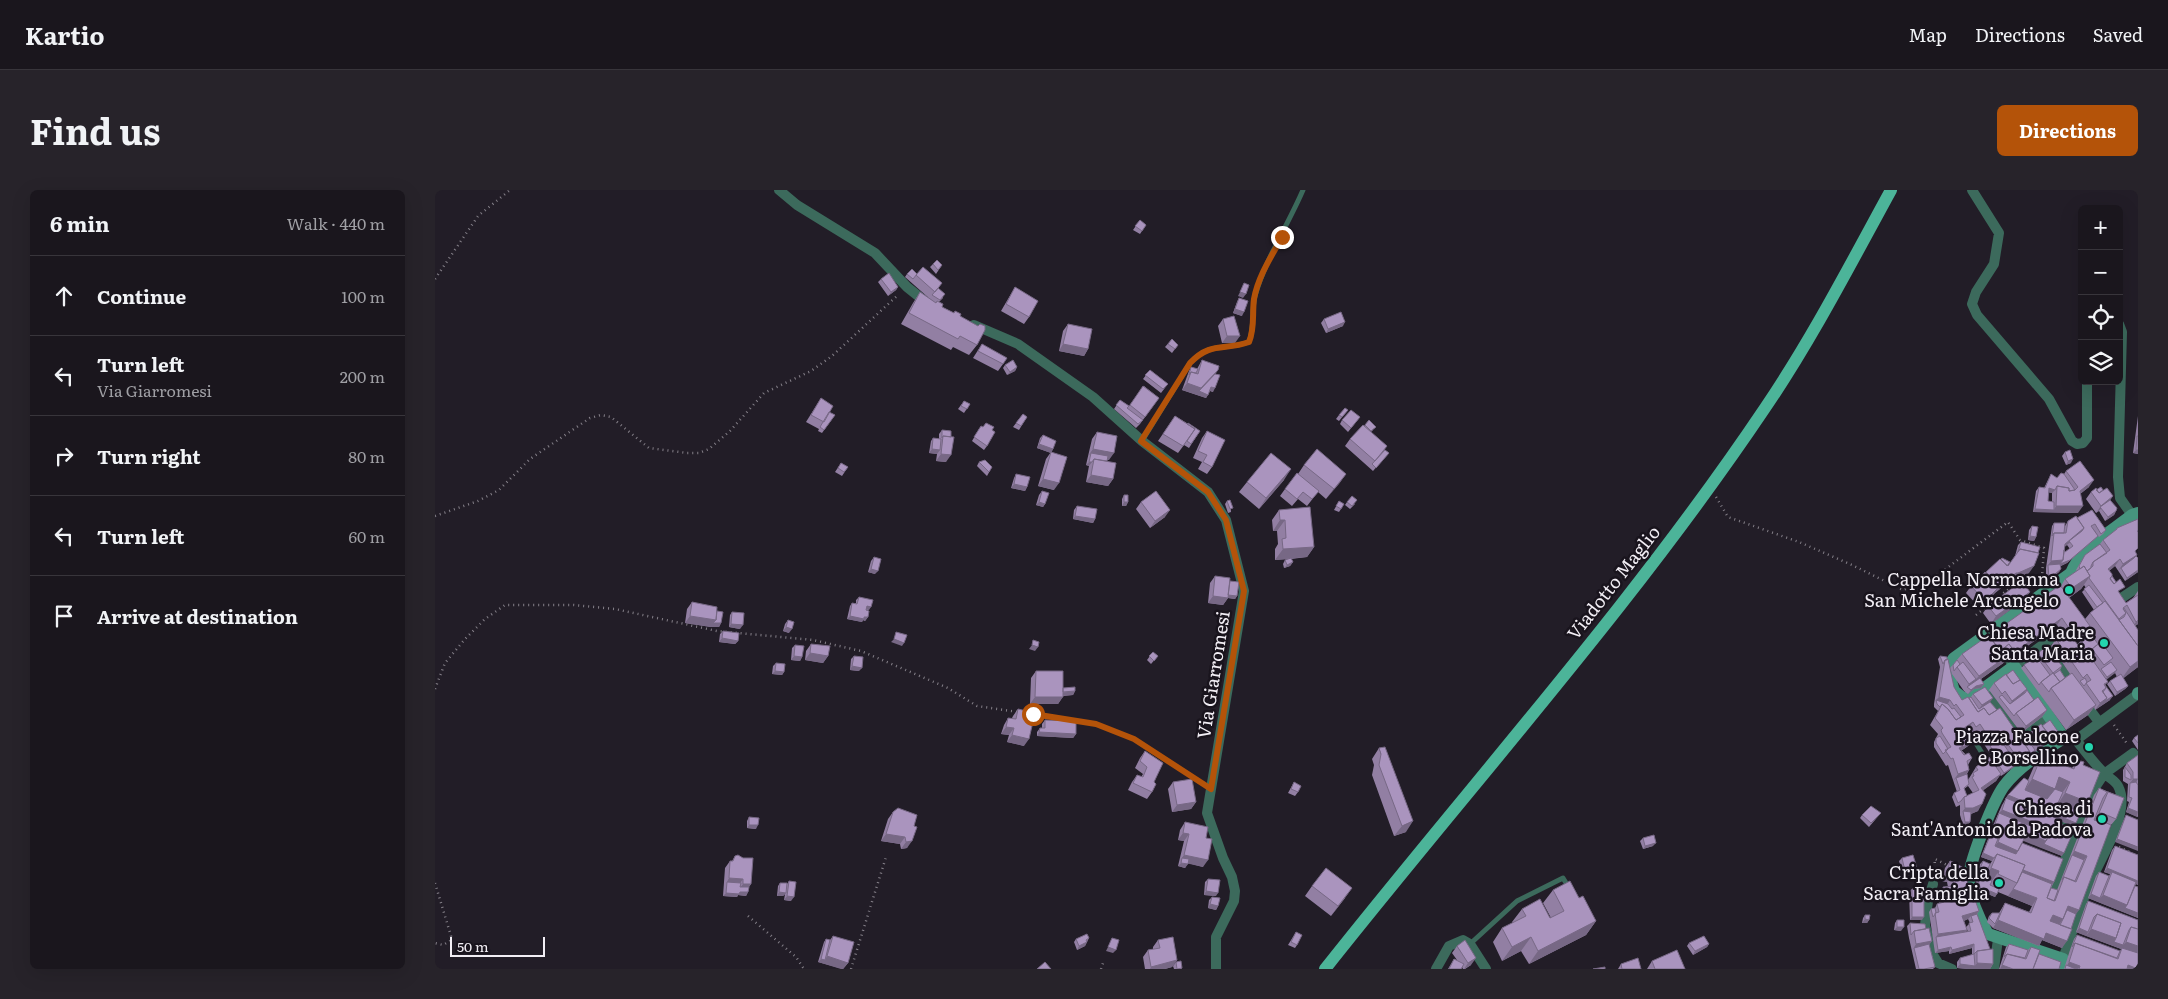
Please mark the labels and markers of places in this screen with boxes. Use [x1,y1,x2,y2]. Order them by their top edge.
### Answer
place label: Cappella Normanna San Michele Arcangelo [1864,565,2059,613]
marker: Cappella Normanna San Michele Arcangelo [2063,584,2075,596]
place label: Chiesa Madre Santa Maria [1977,618,2094,666]
marker: Chiesa Madre Santa Maria [2098,637,2110,649]
place label: Piazza Falcone e Borsellino [1955,722,2079,770]
marker: Piazza Falcone e Borsellino [2083,741,2095,753]
place label: Chiesa di Sant'Antonio da Padova [1891,794,2092,842]
marker: Chiesa di Sant'Antonio da Padova [2096,813,2108,825]
place label: Cripta della Sacra Famiglia [1863,858,1989,906]
marker: Cripta della Sacra Famiglia [1993,877,2005,889]

